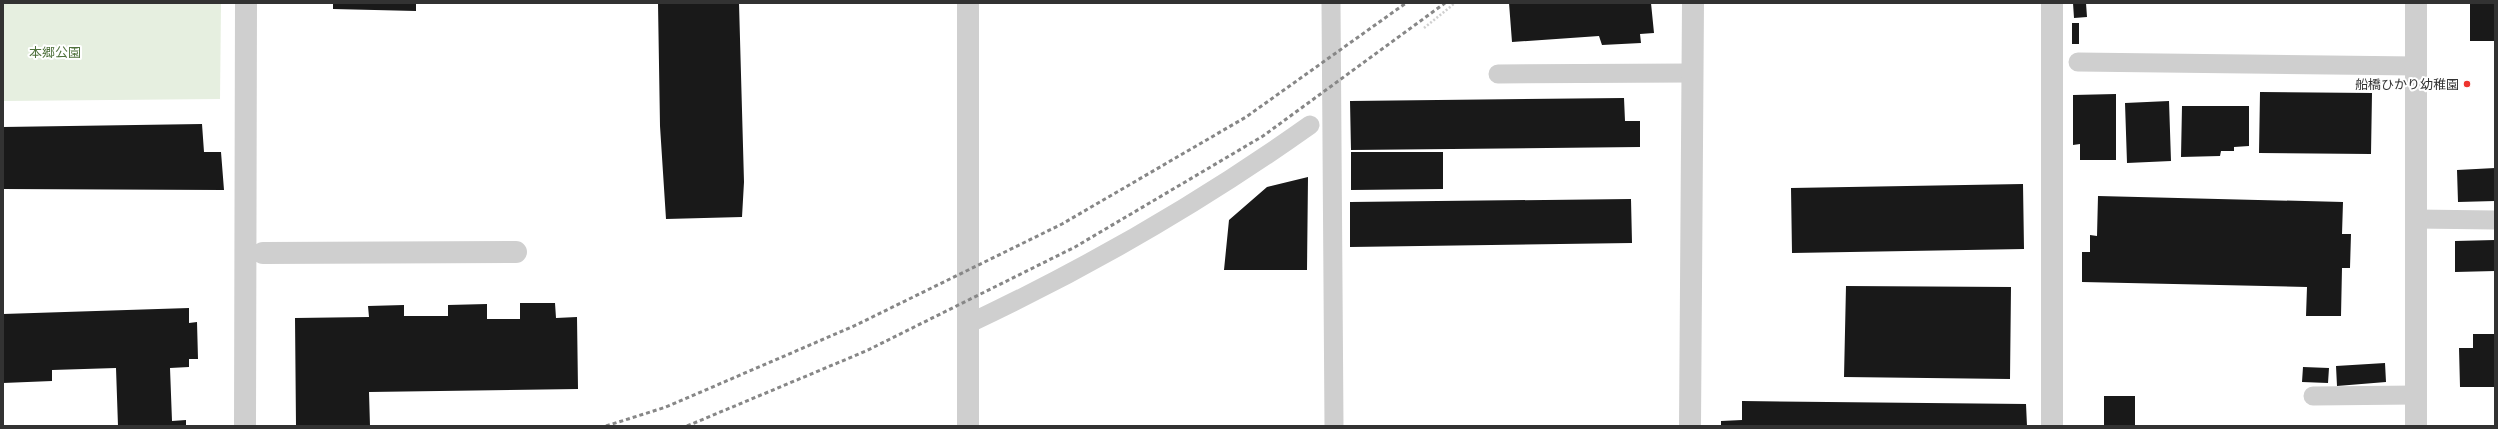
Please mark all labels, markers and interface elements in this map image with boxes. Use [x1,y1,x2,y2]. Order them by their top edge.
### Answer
park label: 本郷公園 [29,45,81,60]
place label: 船橋ひかり幼稚園 [2355,77,2459,92]
marker: 船橋ひかり幼稚園 [2462,79,2472,89]

